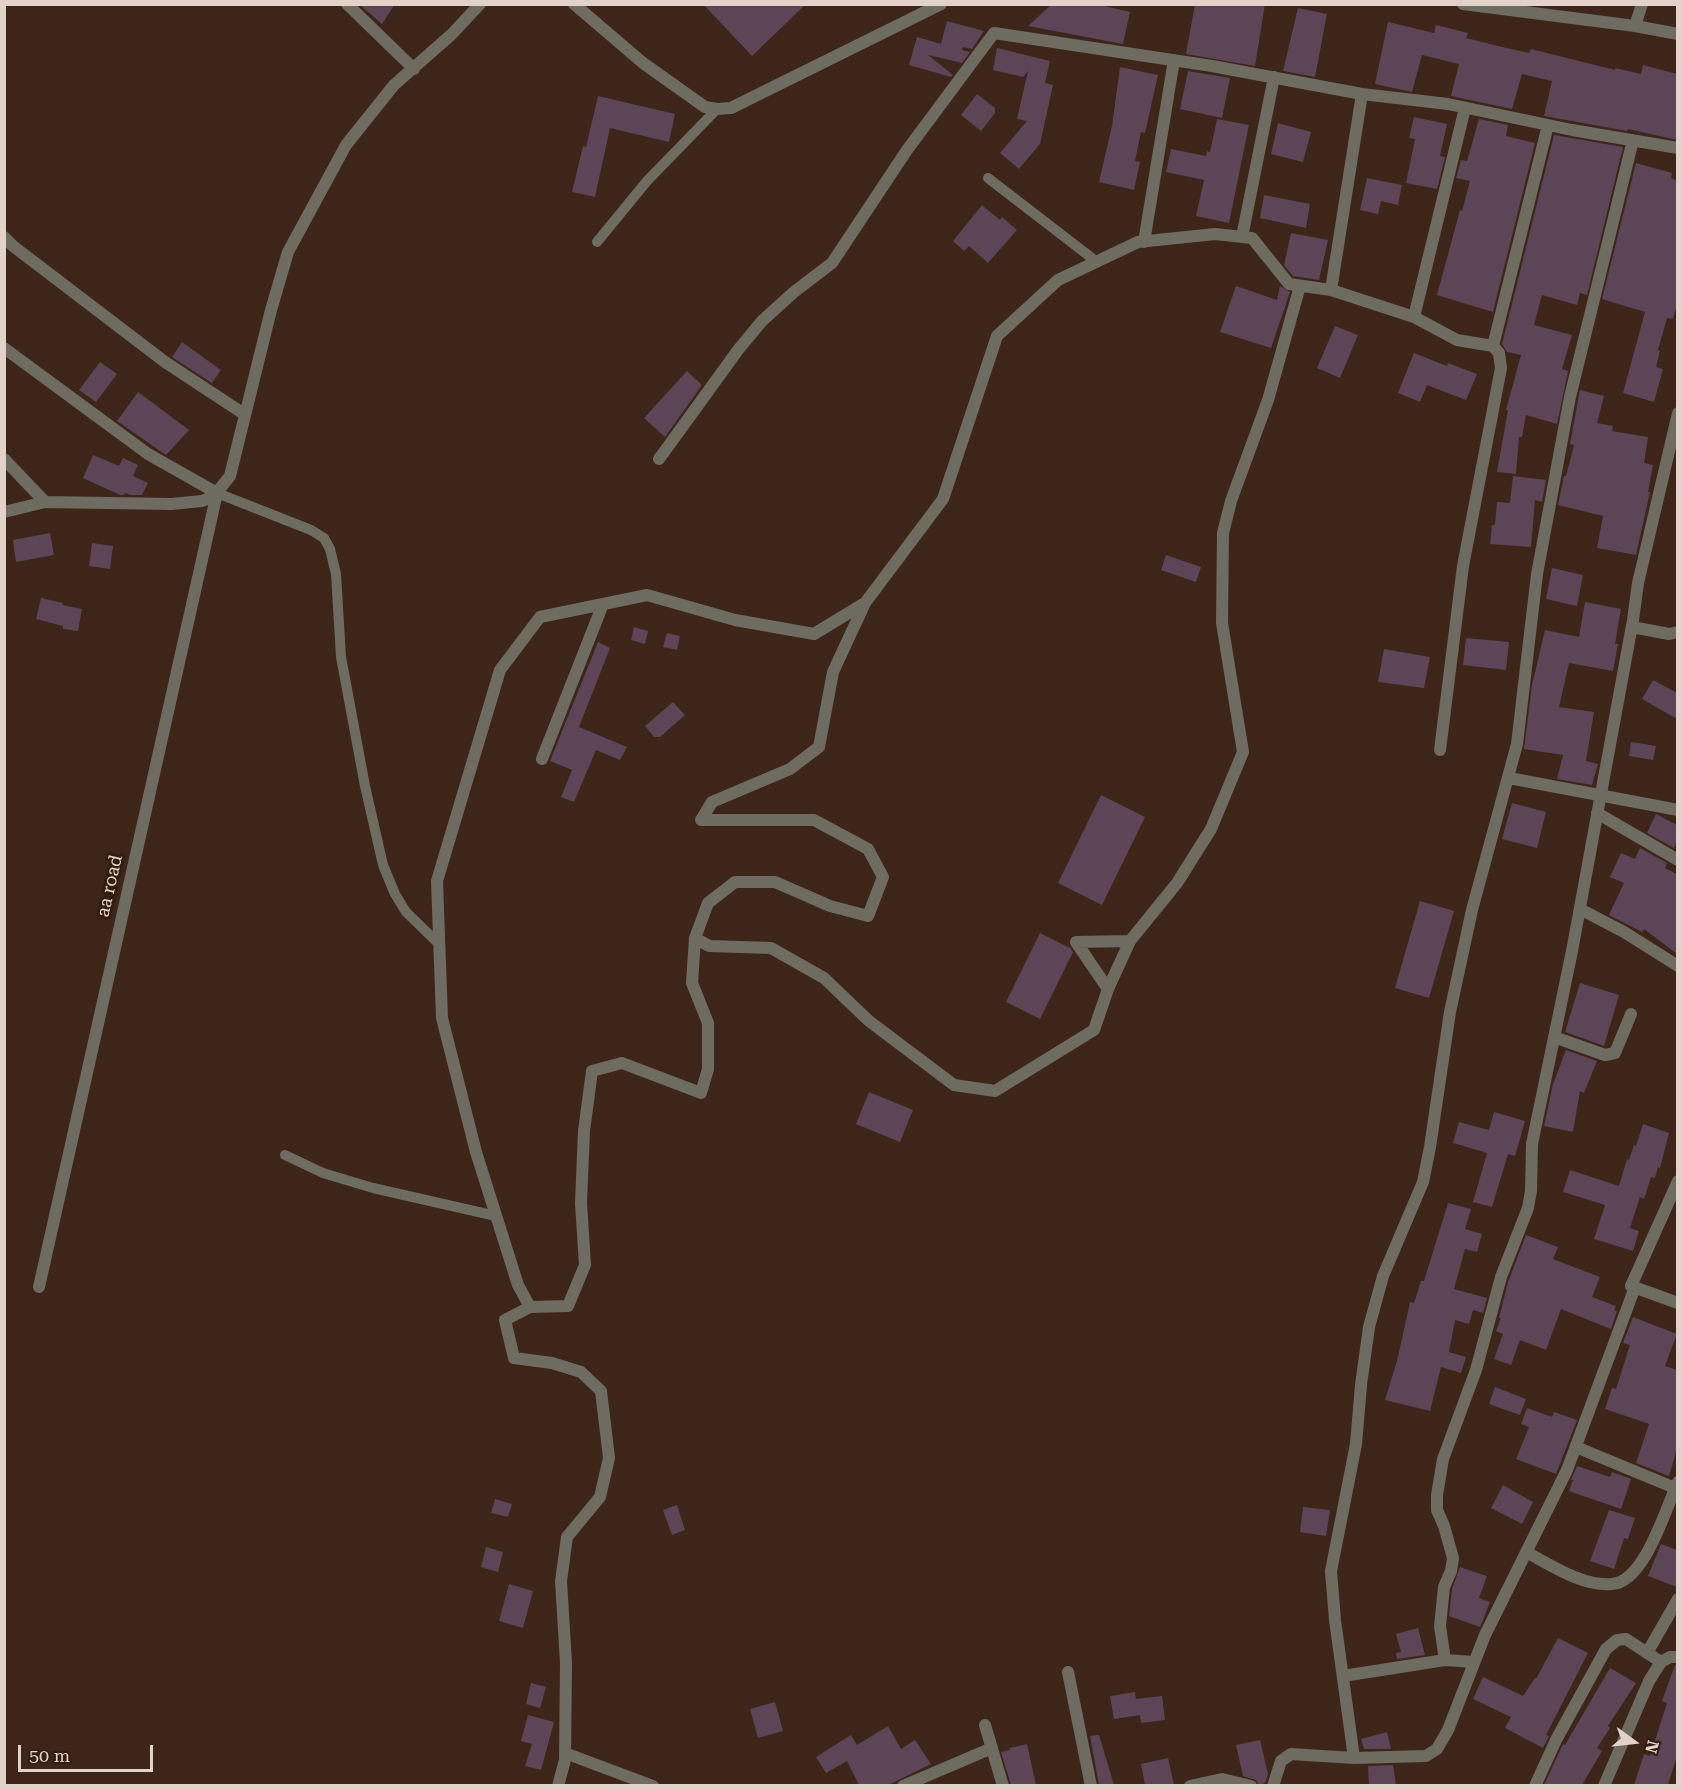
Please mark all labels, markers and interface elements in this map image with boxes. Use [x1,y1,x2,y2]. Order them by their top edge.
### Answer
street label: aa road [92,853,128,919]
north arrow [1604,1712,1664,1772]
scale bar [21,1733,156,1771]
text: N [1641,1738,1663,1755]
text: 50 m [29,1745,70,1766]

